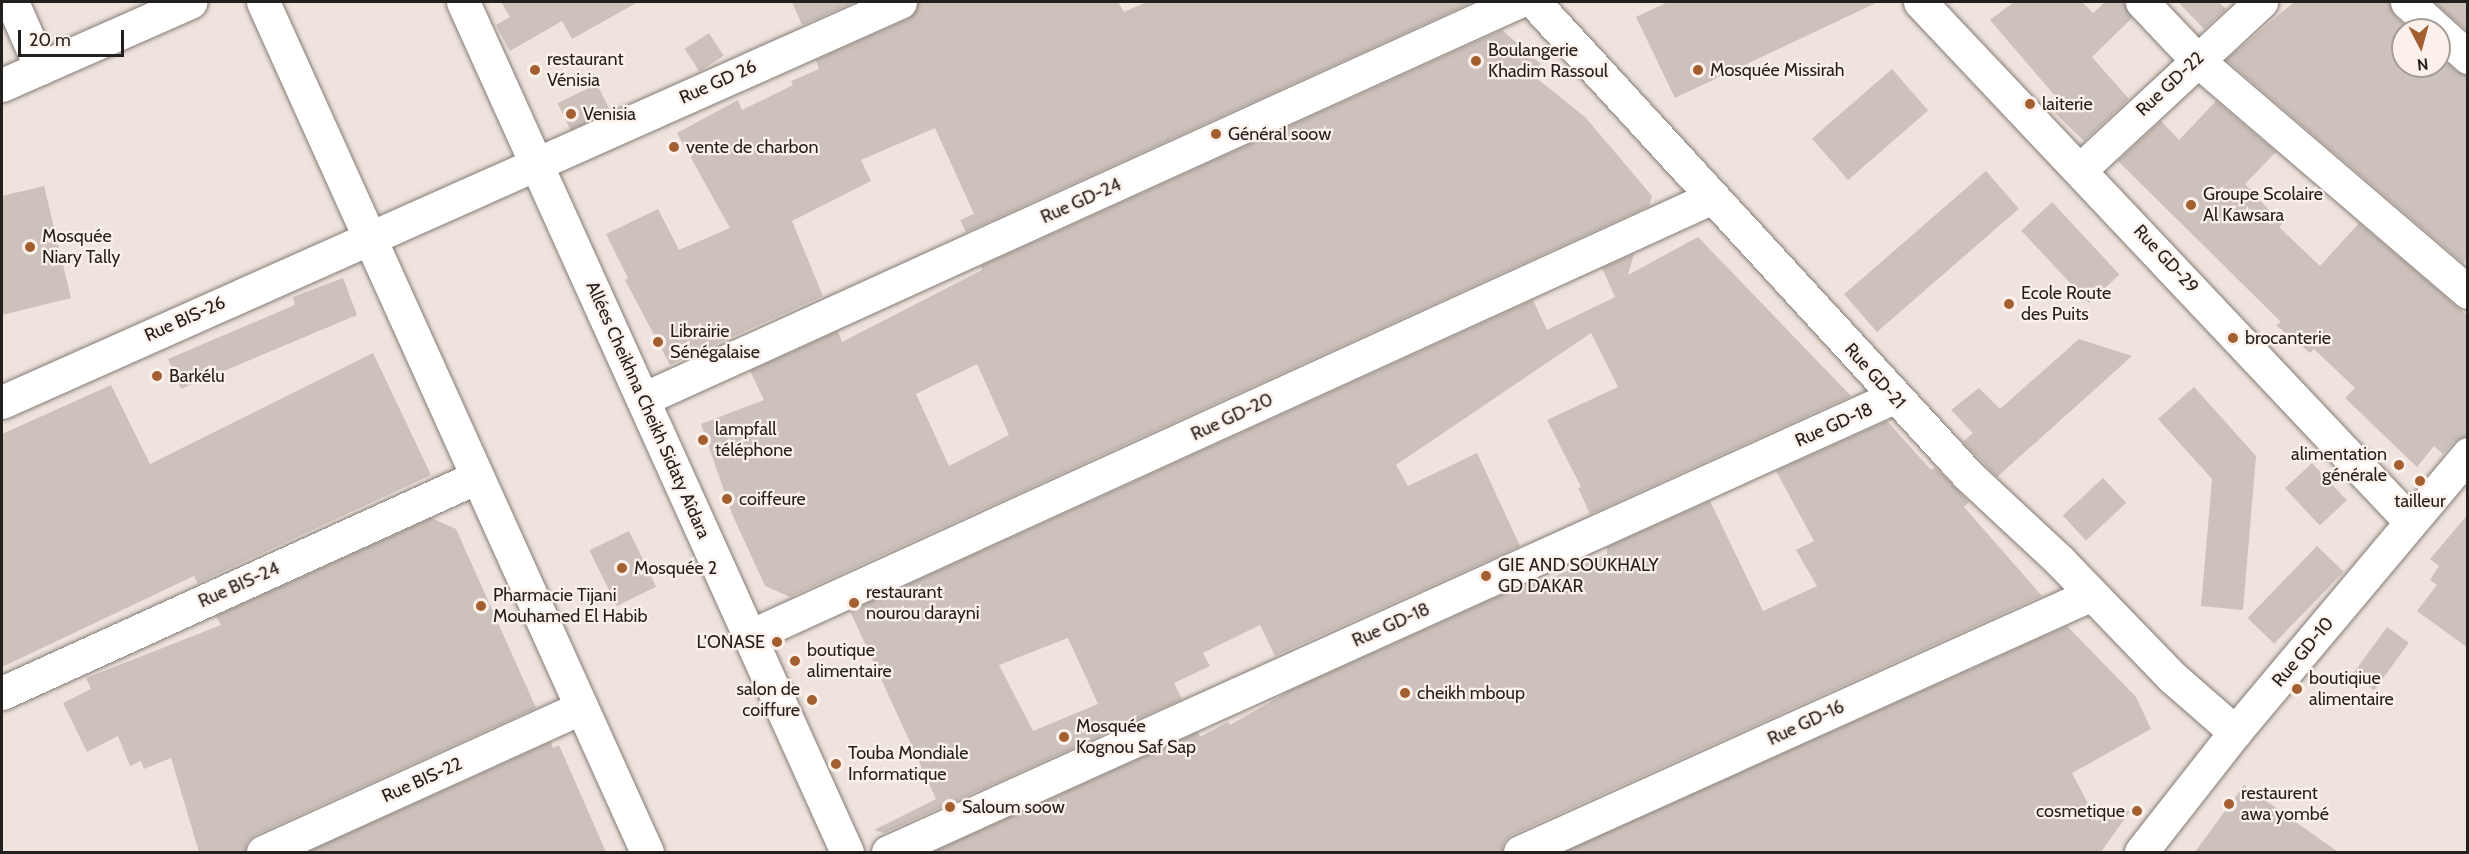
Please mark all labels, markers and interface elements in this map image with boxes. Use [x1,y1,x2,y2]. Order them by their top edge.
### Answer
scale bar [21,18,128,56]
north arrow [2391,18,2451,78]
text: 20 m [29,29,71,51]
place label: Boulangerie Khadim Rassoul [1488,40,1608,82]
street label: Rue GD-22 [2132,47,2208,121]
place label: restaurant Vénisia [547,49,623,92]
marker: Boulangerie Khadim Rassoul [1469,54,1483,68]
text: N [2416,54,2429,74]
street label: Rue GD 26 [676,55,760,109]
place label: Mosquée Missirah [1710,59,1845,81]
marker: restaurant Vénisia [528,63,542,77]
marker: Mosquée Missirah [1691,63,1705,77]
place label: laiterie [2042,93,2093,115]
marker: laiterie [2023,97,2037,111]
place label: Venisia [583,103,636,125]
marker: Venisia [564,107,578,121]
place label: Général soow [1228,123,1331,145]
marker: Général soow [1209,127,1223,141]
place label: vente de charbon [686,136,819,158]
marker: vente de charbon [667,140,681,154]
street label: Rue GD-24 [1037,174,1125,228]
place label: Groupe Scolaire Al Kawsara [2203,184,2323,226]
marker: Groupe Scolaire Al Kawsara [2184,198,2198,212]
street label: Rue GD-29 [2129,220,2203,298]
place label: Mosquée Niary Tally [42,226,120,268]
marker: Mosquée Niary Tally [23,240,37,254]
street label: Allées Cheikhna Cheikh Sidaty Aîdara [581,278,715,542]
place label: Ecole Route des Puits [2021,283,2111,326]
street label: Rue BIS-26 [141,292,229,346]
marker: Ecole Route des Puits [2002,297,2016,311]
place label: Librairie Sénégalaise [670,321,760,364]
place label: brocanterie [2245,327,2331,349]
marker: brocanterie [2226,331,2240,345]
marker: Librairie Sénégalaise [651,335,665,349]
street label: Rue GD-21 [1840,339,1910,413]
place label: Barkélu [169,365,225,387]
marker: Barkélu [150,369,164,383]
street label: Rue GD-20 [1188,389,1276,445]
street label: Rue GD-18 [1792,398,1876,452]
place label: lampfall téléphone [715,419,793,462]
marker: lampfall téléphone [696,433,710,447]
place label: alimentation générale [2291,444,2387,486]
marker: alimentation générale [2392,458,2406,472]
marker: tailleur [2413,474,2427,488]
place label: coiffeure [739,488,806,510]
place label: tailleur [2394,490,2446,512]
marker: coiffeure [720,492,734,506]
place label: GIE AND SOUKHALY GD DAKAR [1498,555,1658,598]
place label: Mosquée 2 [634,557,717,579]
street label: Rue BIS-24 [195,558,283,612]
marker: Mosquée 2 [615,561,629,575]
marker: GIE AND SOUKHALY GD DAKAR [1479,569,1493,583]
place label: restaurant nourou darayni [866,582,980,624]
place label: Pharmacie Tijani Mouhamed El Habib [493,585,647,628]
marker: restaurant nourou darayni [847,596,861,610]
street label: Rue GD-18 [1349,598,1433,652]
marker: Pharmacie Tijani Mouhamed El Habib [474,599,488,613]
street label: Rue GD-10 [2268,613,2338,691]
place label: L'ONASE [696,631,765,653]
marker: L'ONASE [770,635,784,649]
place label: boutique alimentaire [807,640,892,682]
marker: boutique alimentaire [788,654,802,668]
place label: boutiqiue alimentaire [2309,668,2394,710]
place label: salon de coiffure [737,679,800,722]
place label: cheikh mboup [1417,682,1525,704]
marker: boutiqiue alimentaire [2290,682,2304,696]
marker: cheikh mboup [1398,686,1412,700]
marker: salon de coiffure [805,693,819,707]
street label: Rue GD-16 [1764,696,1848,750]
place label: Mosquée Kognou Saf Sap [1076,716,1196,758]
marker: Mosquée Kognou Saf Sap [1057,730,1071,744]
place label: Touba Mondiale Informatique [848,743,968,786]
street label: Rue BIS-22 [379,753,465,807]
marker: Touba Mondiale Informatique [829,757,843,771]
place label: restaurent awa yombé [2241,783,2329,826]
place label: Saloum soow [962,796,1065,818]
marker: restaurent awa yombé [2222,797,2236,811]
marker: Saloum soow [943,800,957,814]
place label: cosmetique [2036,800,2125,822]
marker: cosmetique [2130,804,2144,818]

